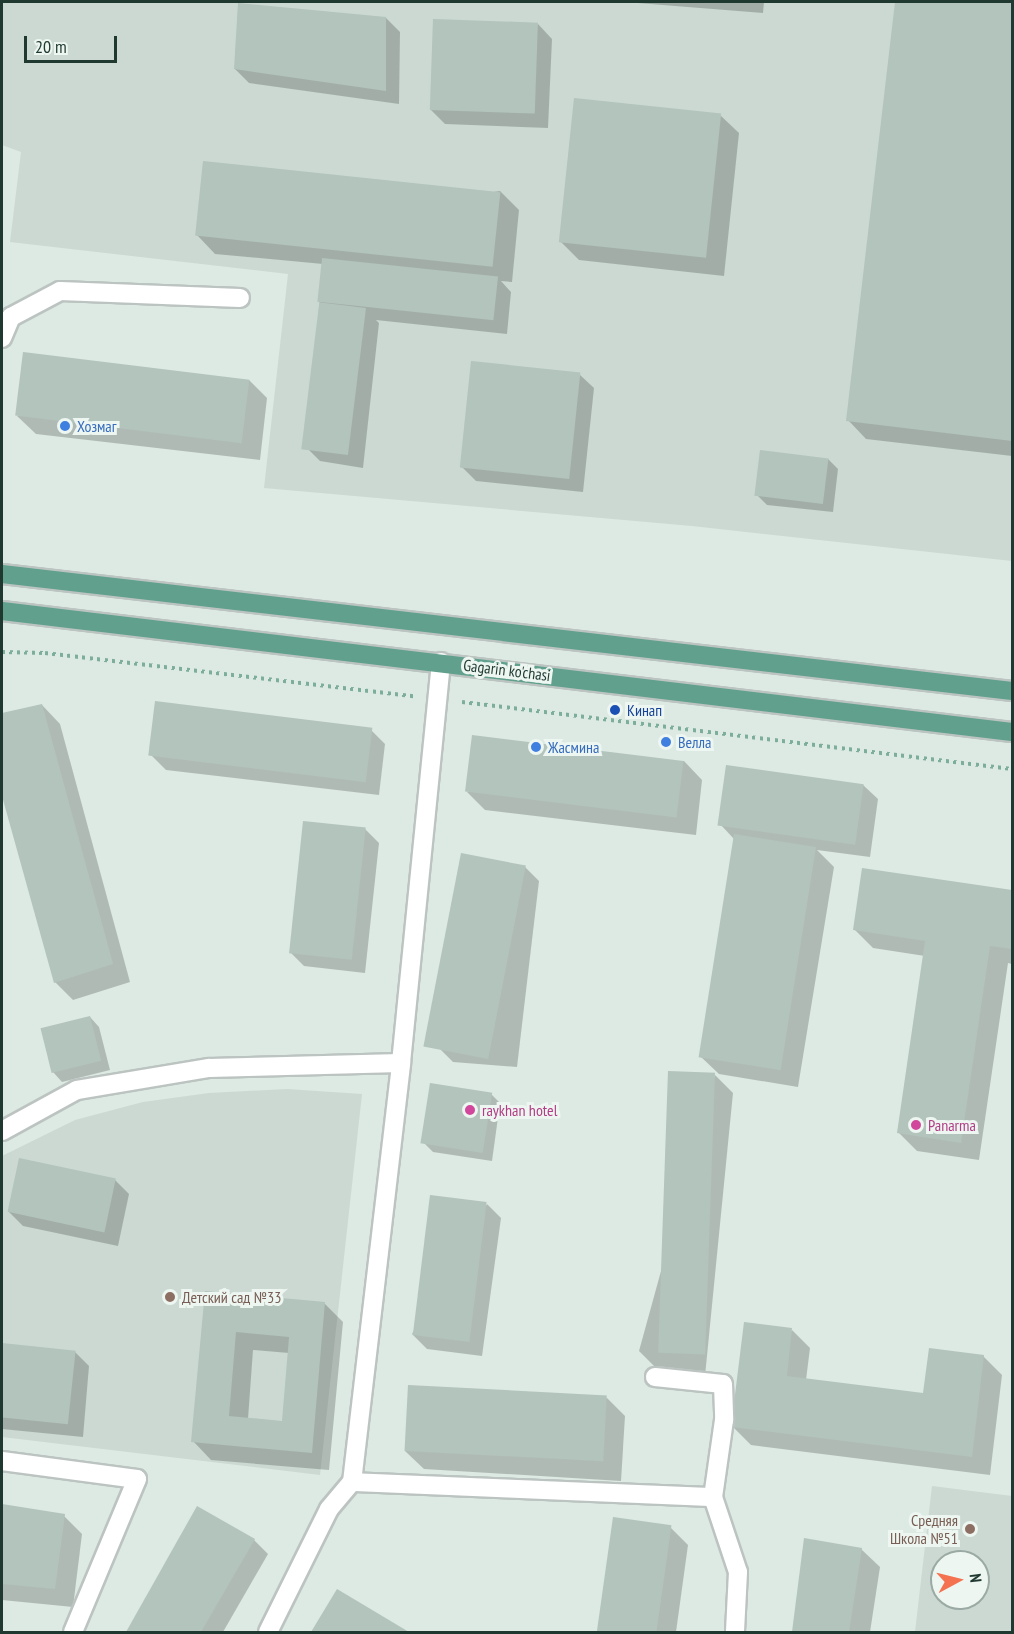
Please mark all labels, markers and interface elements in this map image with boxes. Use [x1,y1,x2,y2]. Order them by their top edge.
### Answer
scale bar [27,24,120,62]
text: 20 m [35,35,67,58]
place label: Хозмаг [77,416,117,436]
marker: Хозмаг [58,419,72,433]
street label: Gagarin ko'chasi [462,655,552,685]
place label: Кинап [627,700,662,720]
marker: Кинап [608,703,622,717]
place label: Велла [678,732,711,752]
marker: Велла [659,735,673,749]
place label: Жасмина [548,737,599,757]
marker: Жасмина [529,740,543,754]
place label: raykhan hotel [482,1100,557,1120]
marker: raykhan hotel [463,1103,477,1117]
place label: Panarma [928,1115,976,1135]
marker: Panarma [909,1118,923,1132]
place label: Детский сад №33 [182,1287,281,1307]
marker: Детский сад №33 [163,1290,177,1304]
place label: Средняя Школа №51 [890,1510,958,1548]
marker: Средняя Школа №51 [963,1522,977,1536]
north arrow [930,1550,990,1610]
text: N [965,1573,986,1584]

